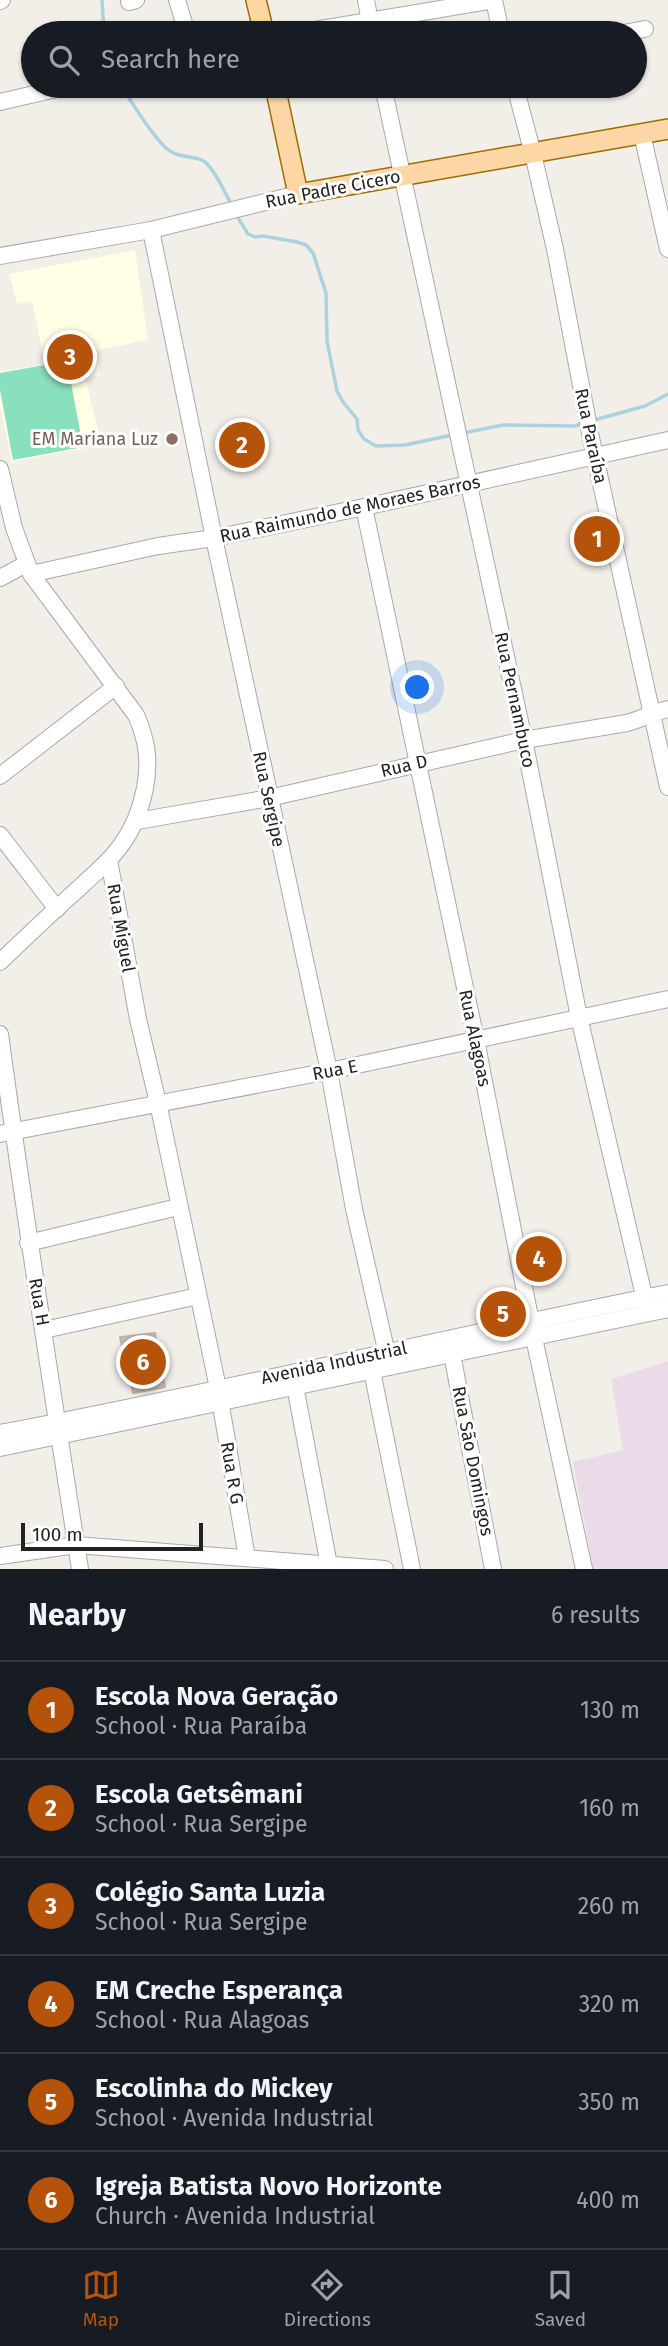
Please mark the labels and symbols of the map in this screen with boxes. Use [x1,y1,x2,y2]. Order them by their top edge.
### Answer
street label: Rua Padre Cicero [264,165,402,213]
pin: 3 [47,331,93,383]
street label: Rua Paraíba [570,386,612,486]
pin: 2 [219,419,265,471]
place label: EM Mariana Luz [32,428,158,450]
marker: EM Mariana Luz [164,431,180,447]
street label: Rua Raimundo de Moraes Barros [218,471,482,547]
pin: 1 [574,513,620,565]
street label: Rua Pernambuco [490,630,540,770]
your location [400,670,434,704]
street label: Rua Sergipe [248,749,290,849]
street label: Rua D [378,750,430,782]
street label: Rua Miguel [102,882,140,974]
street label: Rua Alagoas [454,988,496,1088]
street label: Rua E [311,1055,359,1085]
pin: 4 [516,1233,562,1285]
street label: Rua H [24,1276,54,1328]
pin: 5 [480,1288,526,1340]
pin: 6 [120,1336,166,1388]
street label: Avenida Industrial [259,1337,409,1389]
street label: Rua São Domingos [448,1384,498,1538]
street label: Rua R G [216,1440,248,1506]
scale bar [21,1520,203,1552]

